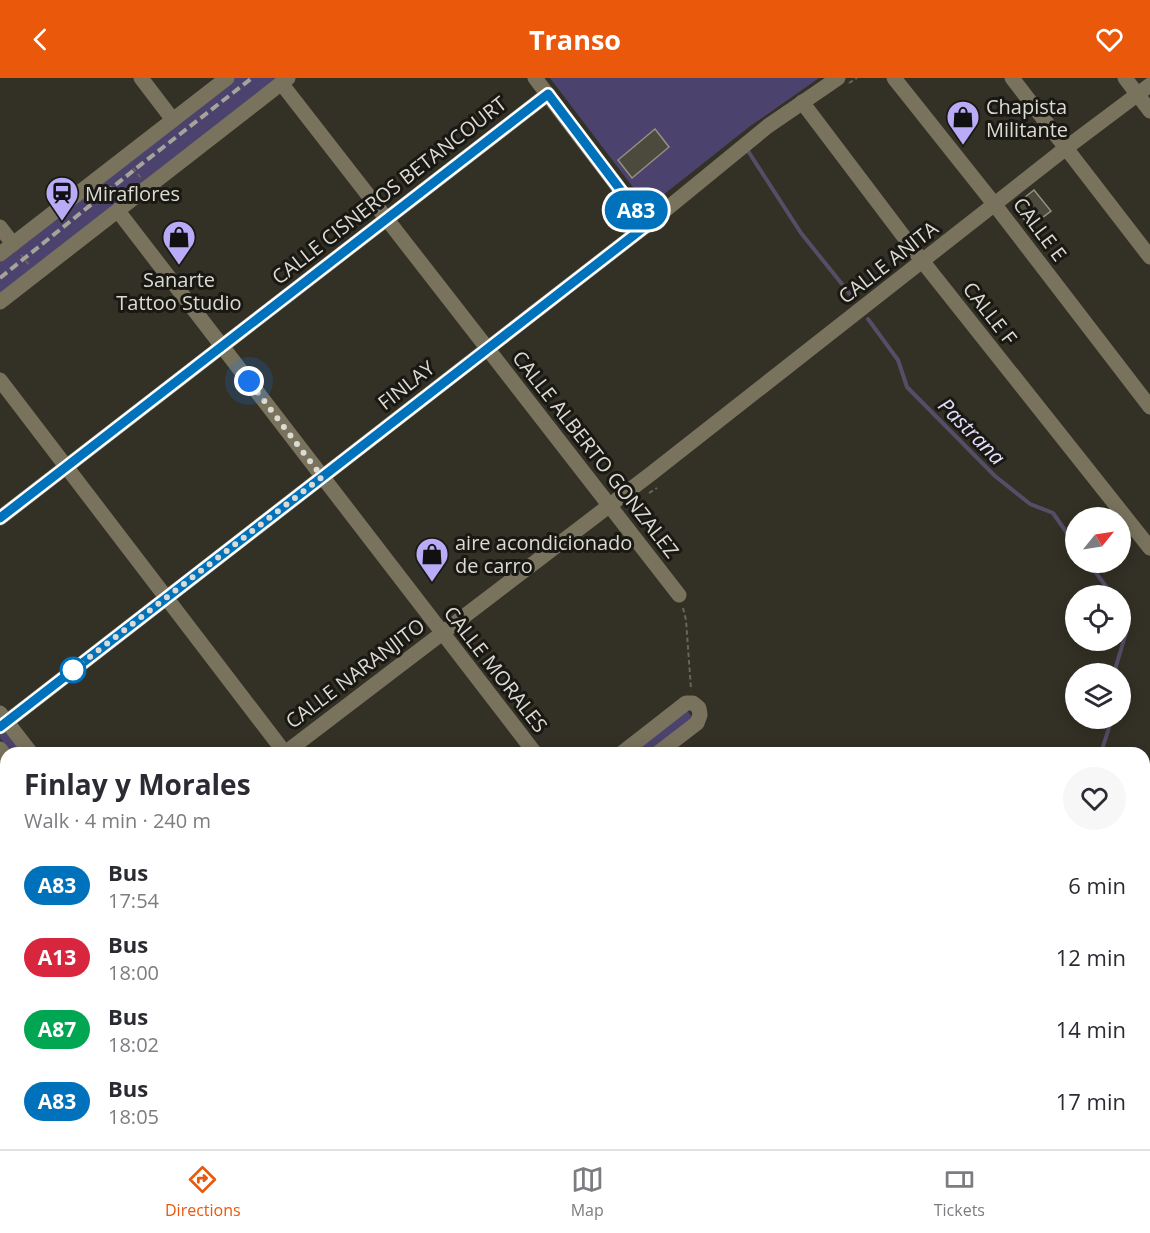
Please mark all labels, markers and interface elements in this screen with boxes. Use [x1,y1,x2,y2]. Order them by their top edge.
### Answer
text: Transo [529,21,621,58]
icon: back [24,23,57,56]
icon: heart [1093,23,1126,56]
street label: CALLE CISNEROS BETANCOURT [266,90,512,290]
place label: Chapista Militante [986,93,1068,143]
shop icon: Chapista Militante [945,99,981,146]
station icon: Miraflores [44,175,80,222]
place label: Miraflores [85,180,180,207]
line badge: A83 [602,190,670,230]
street label: CALLE E [1007,192,1073,266]
text: A83 [617,196,655,224]
street label: CALLE ANITA [833,214,944,309]
shop icon: Sanarte Tattoo Studio [161,219,197,266]
place label: Sanarte Tattoo Studio [116,266,242,316]
street label: CALLE F [957,276,1023,350]
street label: CALLE ALBERTO GONZALEZ [507,345,685,563]
street label: FINLAY [372,354,441,416]
your location [234,366,264,396]
water label: Pastrana [932,391,1012,471]
north arrow [1065,507,1131,573]
map controls [1065,507,1131,729]
place label: aire acondicionado de carro [455,529,632,579]
shop icon: aire acondicionado de carro [414,536,450,583]
button: locate [1065,585,1131,651]
street label: CALLE MORALES [438,600,554,738]
street label: CALLE NARANJITO [280,612,430,734]
unlabelled marker [60,657,86,683]
button: layers [1065,663,1131,729]
text: Finlay y Morales [24,765,251,803]
button: heart [1063,767,1126,830]
text: Walk · 4 min · 240 m [24,807,211,834]
text: Bus [108,857,148,887]
text: 6 min [1068,870,1126,900]
text: A83 [38,871,76,899]
text: 17:54 [108,887,159,914]
text: Bus [108,929,148,959]
text: 12 min [1056,942,1126,972]
text: A13 [38,943,76,971]
text: 18:00 [108,959,159,986]
text: Bus [108,1001,148,1031]
text: 14 min [1056,1014,1126,1044]
text: A87 [38,1015,76,1043]
text: 18:02 [108,1031,159,1058]
text: Bus [108,1073,148,1103]
text: 17 min [1056,1086,1126,1116]
text: A83 [38,1087,76,1115]
text: 18:05 [108,1103,159,1130]
tab: Directions [165,1163,241,1221]
tab: Map [571,1163,604,1221]
tab: Tickets [934,1163,985,1221]

